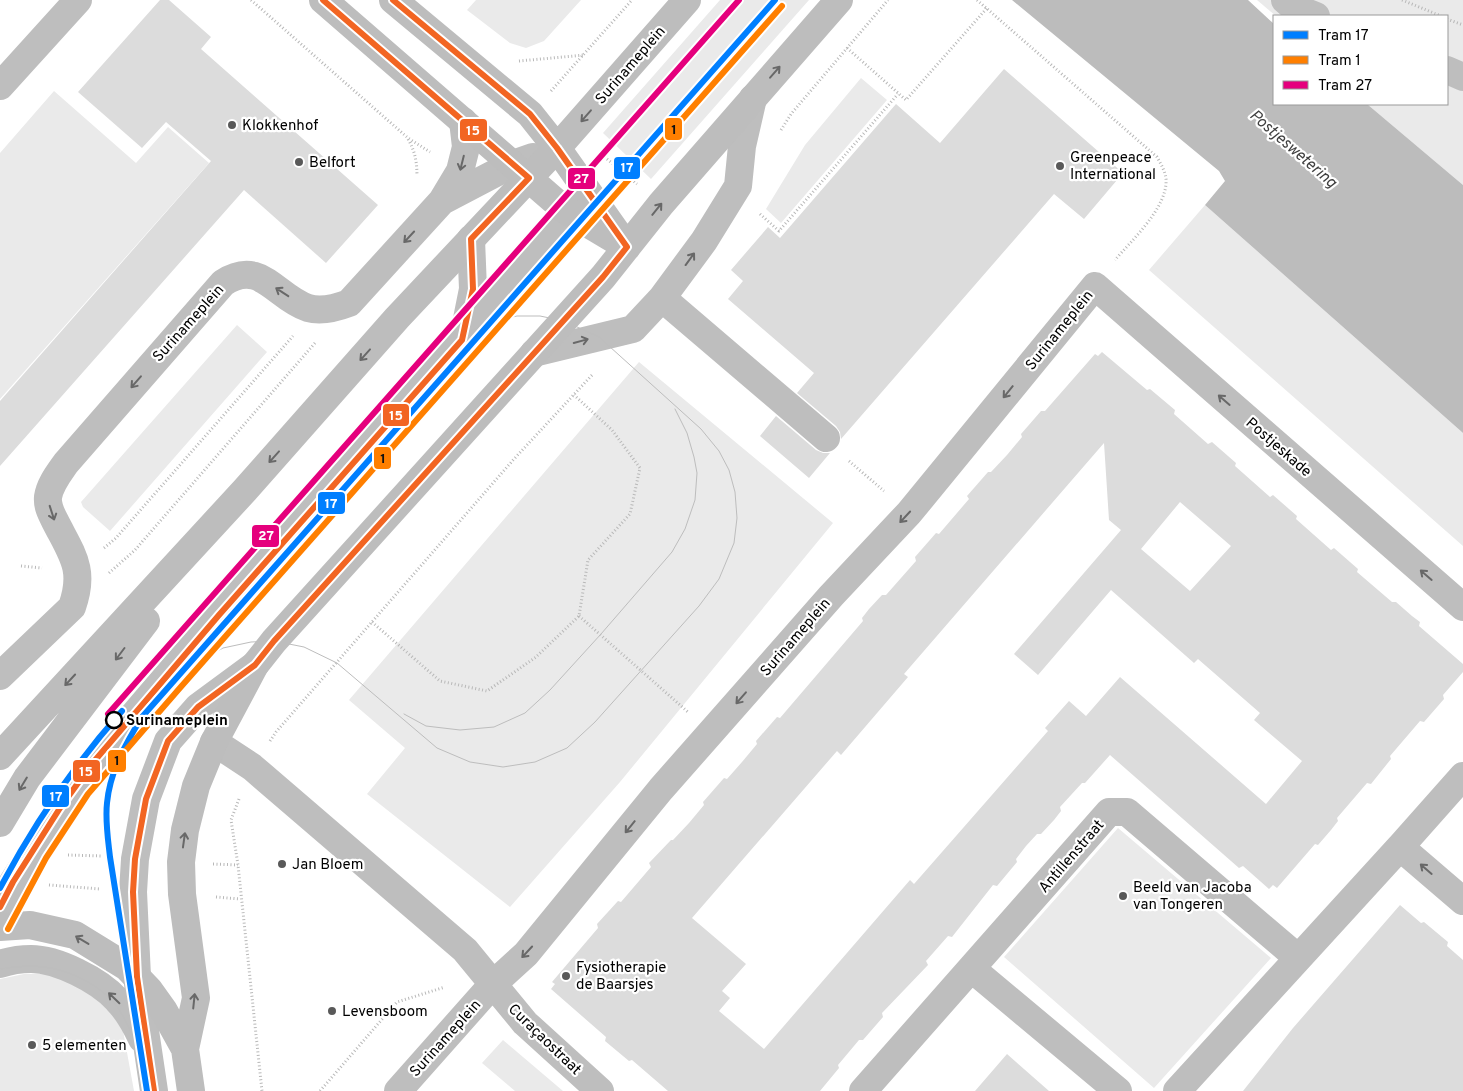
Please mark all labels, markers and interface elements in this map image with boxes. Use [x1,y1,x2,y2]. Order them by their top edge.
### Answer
legend [1273,15,1448,105]
street label: Surinameplein [592,23,670,109]
text: Tram 17 [1318,27,1369,46]
text: Tram 1 [1318,52,1361,71]
one-way arrow [769,66,781,79]
text: Tram 27 [1318,77,1372,96]
water label: Postjeswetering [1245,106,1341,193]
one-way arrow [580,110,592,123]
place label: Klokkenhof [242,117,318,136]
line badge: 1 [664,117,683,141]
line badge: 15 [459,118,488,142]
marker: Klokkenhof [226,119,238,131]
text: 1 [671,122,677,139]
text: 15 [466,123,480,140]
place label: Greenpeace International [1070,149,1156,185]
place label: Belfort [309,154,356,173]
one-way arrow [457,155,466,171]
marker: Belfort [293,156,305,168]
line badge: 17 [613,156,641,180]
text: 17 [620,160,634,177]
marker: Greenpeace International [1054,160,1066,172]
line badge: 27 [567,167,596,190]
text: 27 [573,171,589,188]
one-way arrow [652,202,663,215]
one-way arrow [403,230,415,243]
one-way arrow [685,253,696,266]
street label: Surinameplein [149,281,229,367]
one-way arrow [275,287,289,297]
street label: Surinameplein [1022,287,1098,375]
one-way arrow [573,336,589,345]
one-way arrow [359,348,370,361]
one-way arrow [131,375,142,388]
one-way arrow [1003,385,1014,398]
one-way arrow [1218,394,1231,405]
line badge: 15 [382,403,410,427]
text: 15 [389,408,403,425]
street label: Postjeskade [1241,414,1315,482]
line badge: 1 [373,446,392,470]
one-way arrow [268,451,280,464]
text: 1 [380,451,386,468]
line badge: 17 [317,491,346,515]
text: 17 [324,496,338,513]
one-way arrow [47,504,57,520]
one-way arrow [899,511,911,523]
line badge: 27 [251,524,280,548]
text: 27 [258,528,274,545]
one-way arrow [1420,569,1433,581]
street label: Surinameplein [757,595,835,681]
one-way arrow [115,647,126,660]
one-way arrow [64,674,76,687]
one-way arrow [736,691,747,704]
marker: Surinameplein [105,711,123,729]
place label: Surinameplein [126,712,228,731]
line badge: 1 [107,749,127,773]
text: 1 [114,753,120,770]
line badge: 15 [72,759,101,783]
text: 15 [79,764,93,781]
one-way arrow [18,777,28,791]
line badge: 17 [41,784,70,808]
text: 17 [49,789,63,806]
street label: Antillenstraat [1035,816,1109,898]
one-way arrow [625,820,636,833]
one-way arrow [179,832,189,848]
place label: Jan Bloem [292,856,364,875]
marker: Jan Bloem [276,858,288,870]
one-way arrow [1420,864,1433,875]
place label: Beeld van Jacoba van Tongeren [1133,879,1252,915]
marker: Beeld van Jacoba van Tongeren [1117,890,1129,902]
one-way arrow [76,934,90,944]
one-way arrow [521,946,533,959]
place label: Fysiotherapie de Baarsjes [576,959,666,995]
marker: Fysiotherapie de Baarsjes [560,970,572,982]
one-way arrow [108,992,120,1004]
one-way arrow [189,993,199,1009]
street label: Surinameplein [406,996,486,1082]
street label: Curaçaostraat [503,1000,585,1080]
place label: Levensboom [342,1003,428,1022]
marker: Levensboom [326,1005,338,1017]
place label: 5 elementen [42,1037,127,1056]
marker: 5 elementen [26,1039,38,1051]

